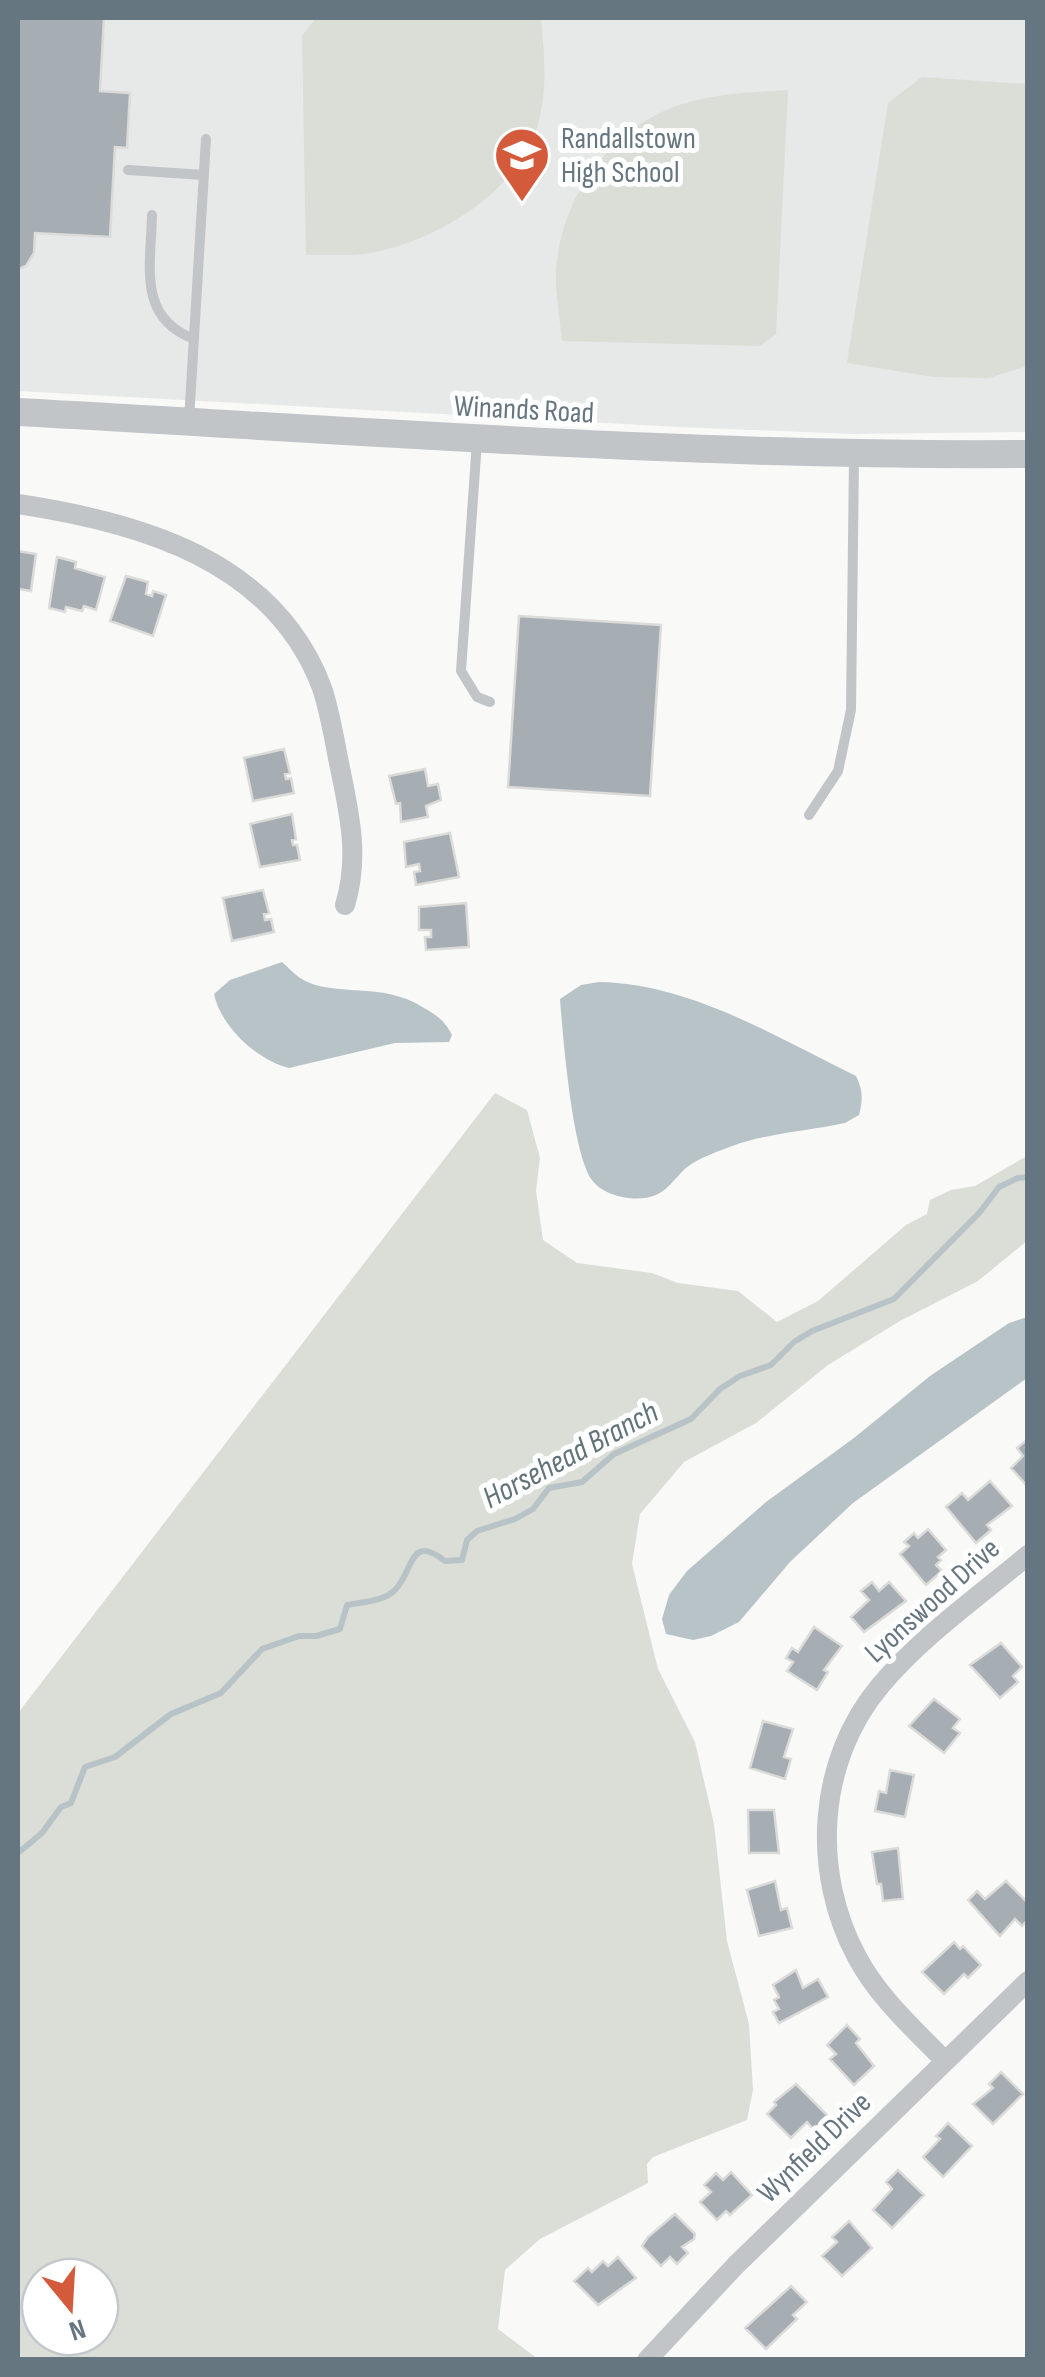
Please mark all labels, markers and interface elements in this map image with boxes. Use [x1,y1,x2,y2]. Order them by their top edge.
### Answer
place label: Randallstown High School [561,121,696,191]
school or university icon: Randallstown High School [492,125,552,204]
street label: Winands Road [453,388,595,432]
water label: Horsehead Branch [476,1393,665,1518]
street label: Lyonswood Drive [858,1531,1008,1671]
street label: Wynfield Drive [750,2085,879,2211]
north arrow [20,2257,120,2357]
text: N [65,2311,89,2347]

